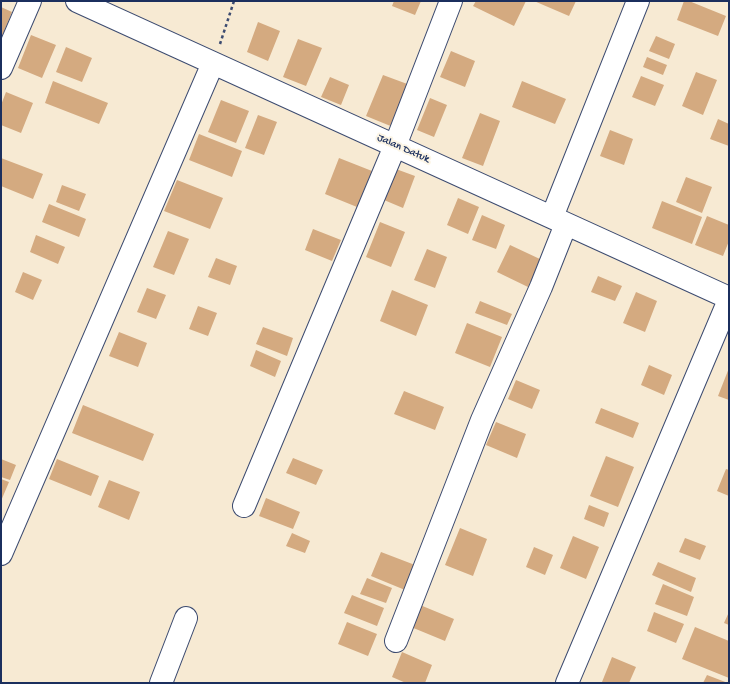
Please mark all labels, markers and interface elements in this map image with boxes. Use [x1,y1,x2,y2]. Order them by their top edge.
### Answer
street label: Jalan Datuk [375,132,431,166]

